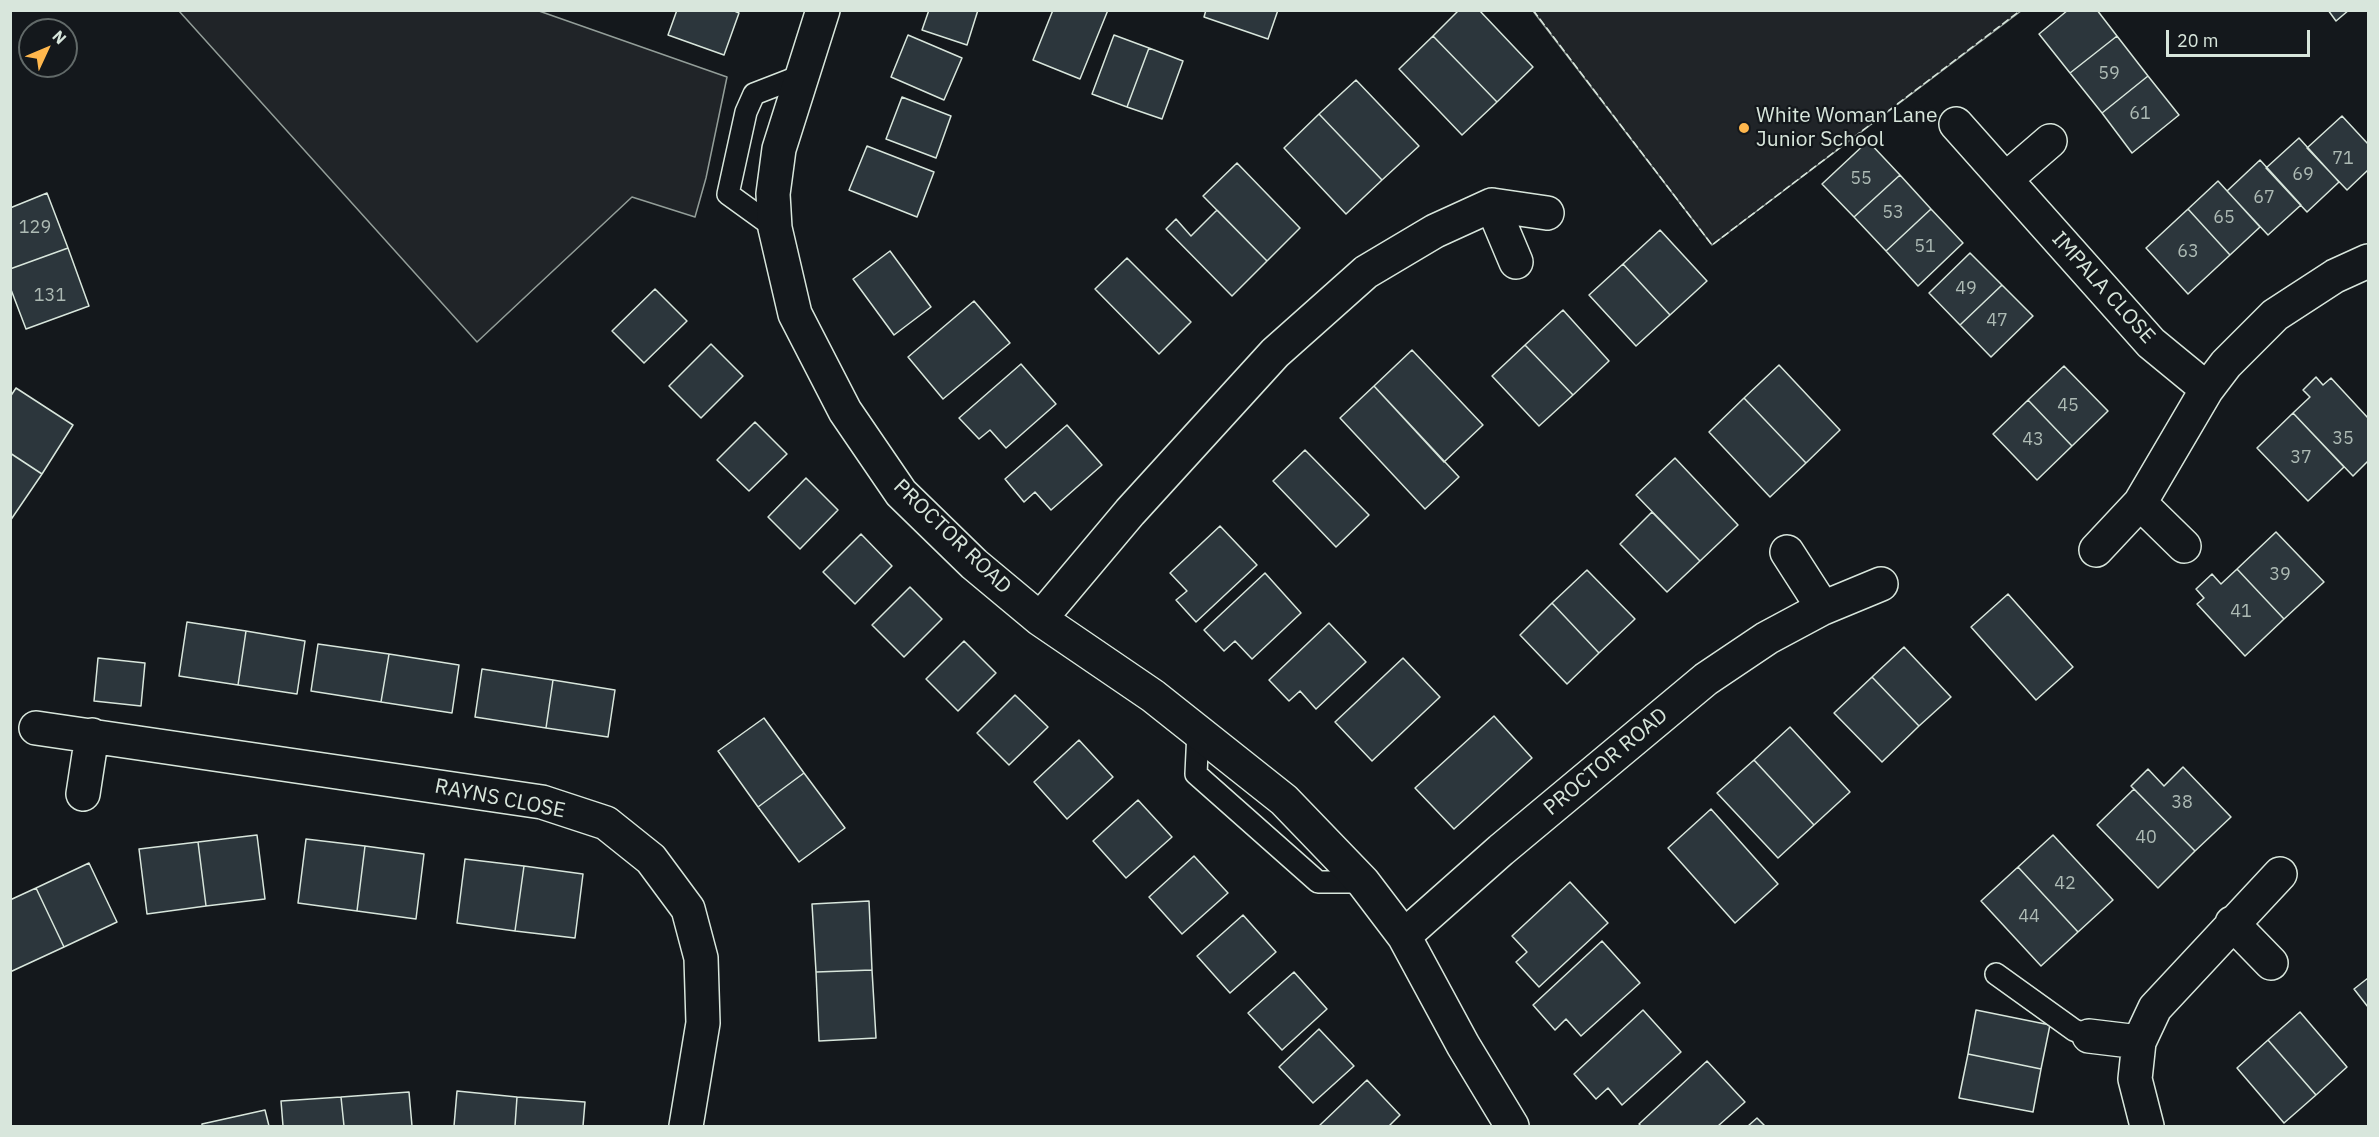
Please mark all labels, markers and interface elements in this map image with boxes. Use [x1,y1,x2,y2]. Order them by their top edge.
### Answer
north arrow [18,18,78,78]
scale bar [2169,18,2313,56]
text: N [48,26,71,48]
text: 20 m [2177,29,2219,52]
house number: 59 [2098,63,2120,85]
place label: White Woman Lane Junior School [1756,103,1937,153]
house number: 61 [2129,103,2151,125]
marker: White Woman Lane Junior School [1737,121,1751,135]
house number: 71 [2332,148,2354,170]
house number: 69 [2292,164,2314,186]
house number: 55 [1850,168,1872,190]
house number: 67 [2253,187,2275,209]
house number: 53 [1882,202,1904,224]
house number: 65 [2213,207,2235,229]
house number: 129 [19,217,51,239]
street label: IMPALA CLOSE [2046,227,2160,349]
house number: 51 [1914,236,1936,258]
house number: 63 [2177,241,2199,263]
house number: 49 [1955,278,1977,300]
house number: 131 [34,285,66,307]
house number: 47 [1986,310,2008,332]
house number: 45 [2057,395,2079,417]
house number: 35 [2332,428,2354,450]
house number: 43 [2022,429,2044,451]
house number: 37 [2290,447,2312,469]
street label: PROCTOR ROAD [888,474,1016,600]
house number: 39 [2269,564,2291,586]
house number: 41 [2230,601,2252,623]
street label: PROCTOR ROAD [1539,703,1673,821]
street label: RAYNS CLOSE [433,774,567,824]
house number: 38 [2171,792,2193,814]
house number: 40 [2135,827,2157,849]
house number: 42 [2054,873,2076,895]
house number: 44 [2018,906,2040,928]

